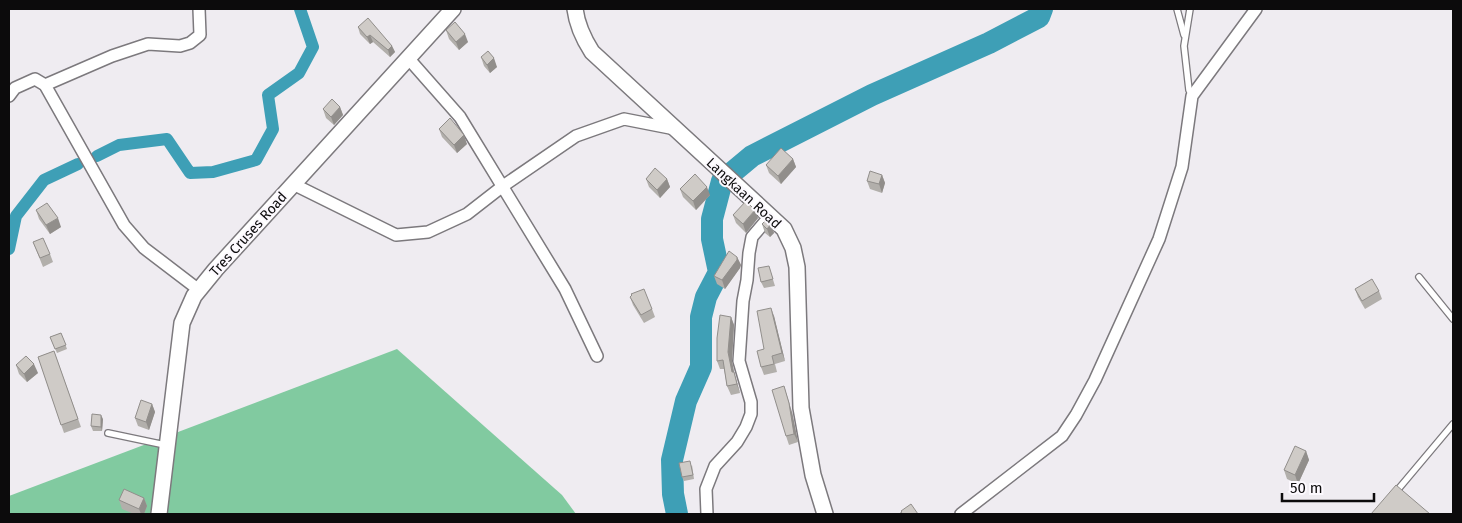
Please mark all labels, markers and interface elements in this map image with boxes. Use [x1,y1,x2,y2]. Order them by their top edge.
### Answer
street label: Langkaan Road [703,154,785,232]
street label: Tres Cruses Road [206,189,291,280]
scale bar [1282,470,1374,502]
text: 50 m [1290,479,1323,497]

